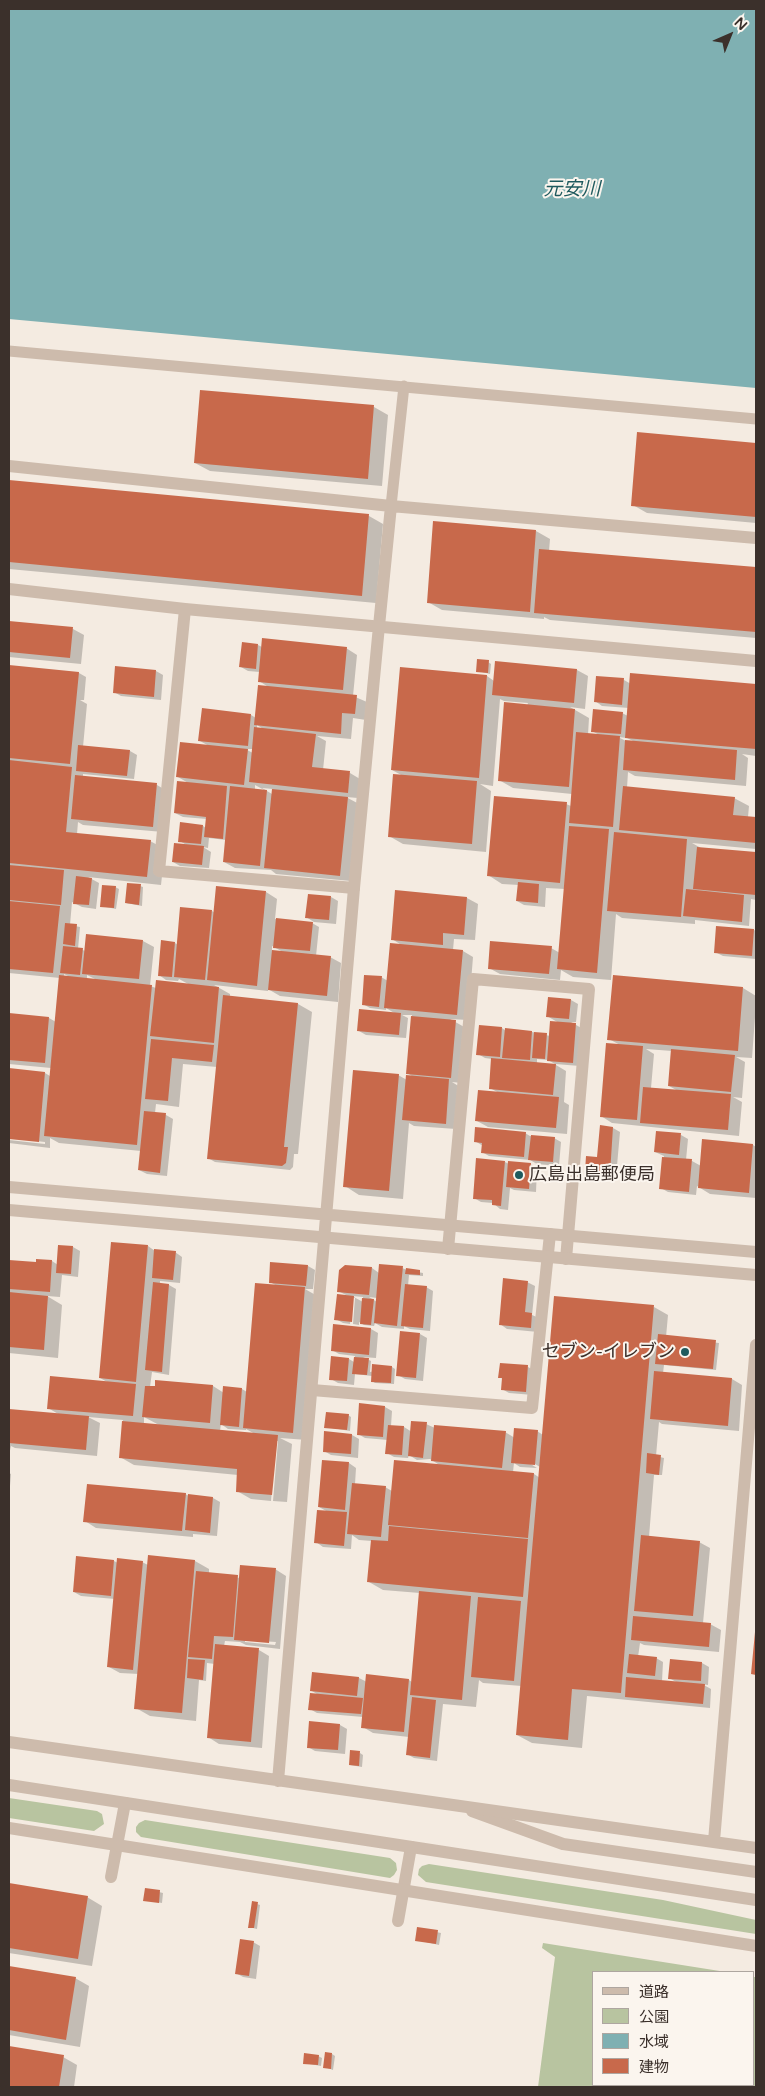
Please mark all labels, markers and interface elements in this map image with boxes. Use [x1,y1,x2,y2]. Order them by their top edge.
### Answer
north arrow [705,10,755,60]
text: N [731,14,751,34]
water label: 元安川 [544,179,600,201]
place label: 広島出島郵便局 [529,1164,655,1186]
marker: 広島出島郵便局 [513,1169,525,1181]
place label: セブン-イレブン [542,1341,675,1363]
marker: セブン-イレブン [679,1346,691,1358]
legend [592,1971,755,2086]
text: 道路 [639,1983,669,2001]
text: 公園 [639,2008,669,2026]
text: 水域 [639,2033,669,2051]
text: 建物 [639,2058,669,2076]

